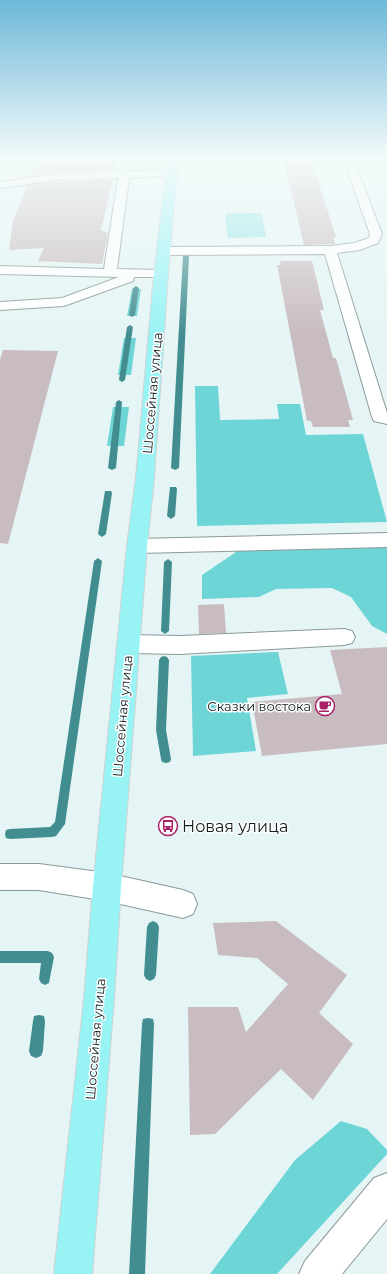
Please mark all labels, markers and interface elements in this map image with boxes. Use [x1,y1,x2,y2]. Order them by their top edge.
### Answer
street label: Шоссейная улица [139,331,165,455]
street label: Шоссейная улица [109,654,135,778]
cafe icon: Сказки востока [314,695,336,717]
place label: Сказки востока [207,698,311,714]
bus stop icon: Новая улица [157,815,179,837]
place label: Новая улица [182,817,288,836]
street label: Шоссейная улица [82,977,108,1101]

